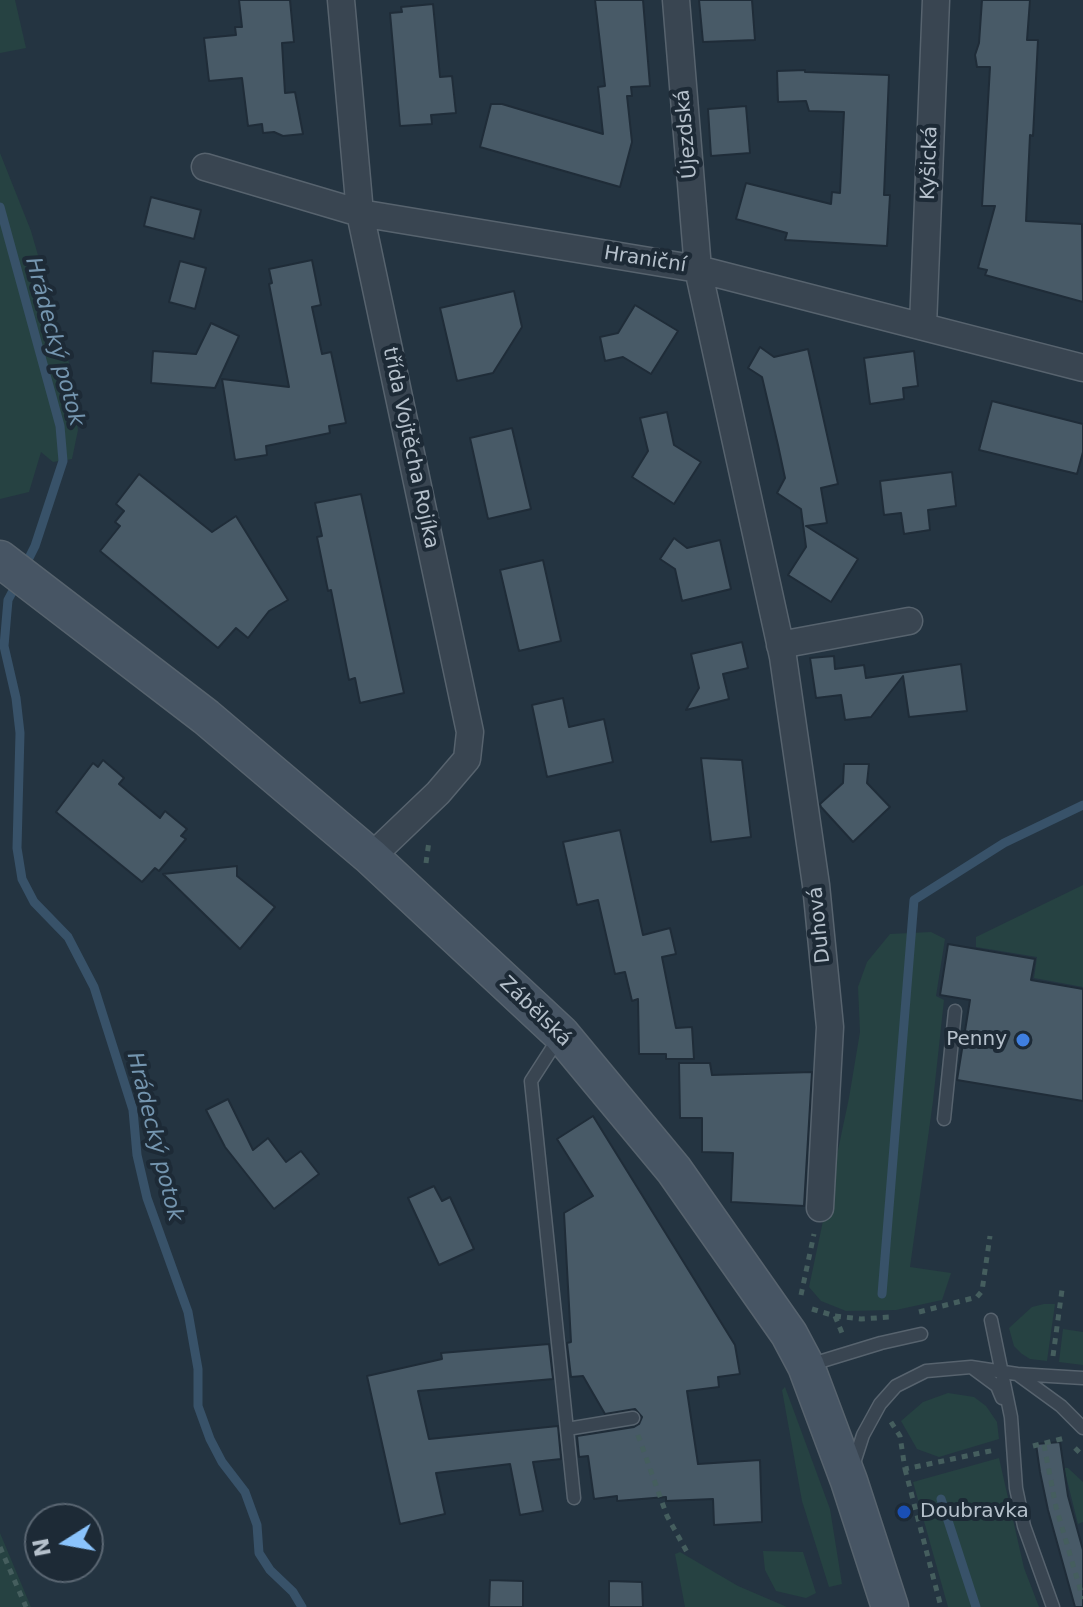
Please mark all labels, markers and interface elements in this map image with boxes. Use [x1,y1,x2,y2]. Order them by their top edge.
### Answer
street label: Újezdská [671,88,703,180]
street label: Kyšická [917,126,943,200]
street label: Hraniční [602,242,688,278]
water label: Hrádecký potok [19,255,89,429]
street label: třída Vojtěcha Rojíka [377,345,443,551]
street label: Duhová [804,885,836,965]
street label: Zábělská [494,972,576,1052]
place label: Penny [946,1028,1007,1052]
marker: Penny [1014,1031,1032,1049]
water label: Hrádecký potok [120,1050,188,1224]
place label: Doubravka [920,1500,1029,1524]
north arrow [24,1503,104,1583]
marker: Doubravka [895,1503,913,1521]
text: N [28,1536,56,1559]

